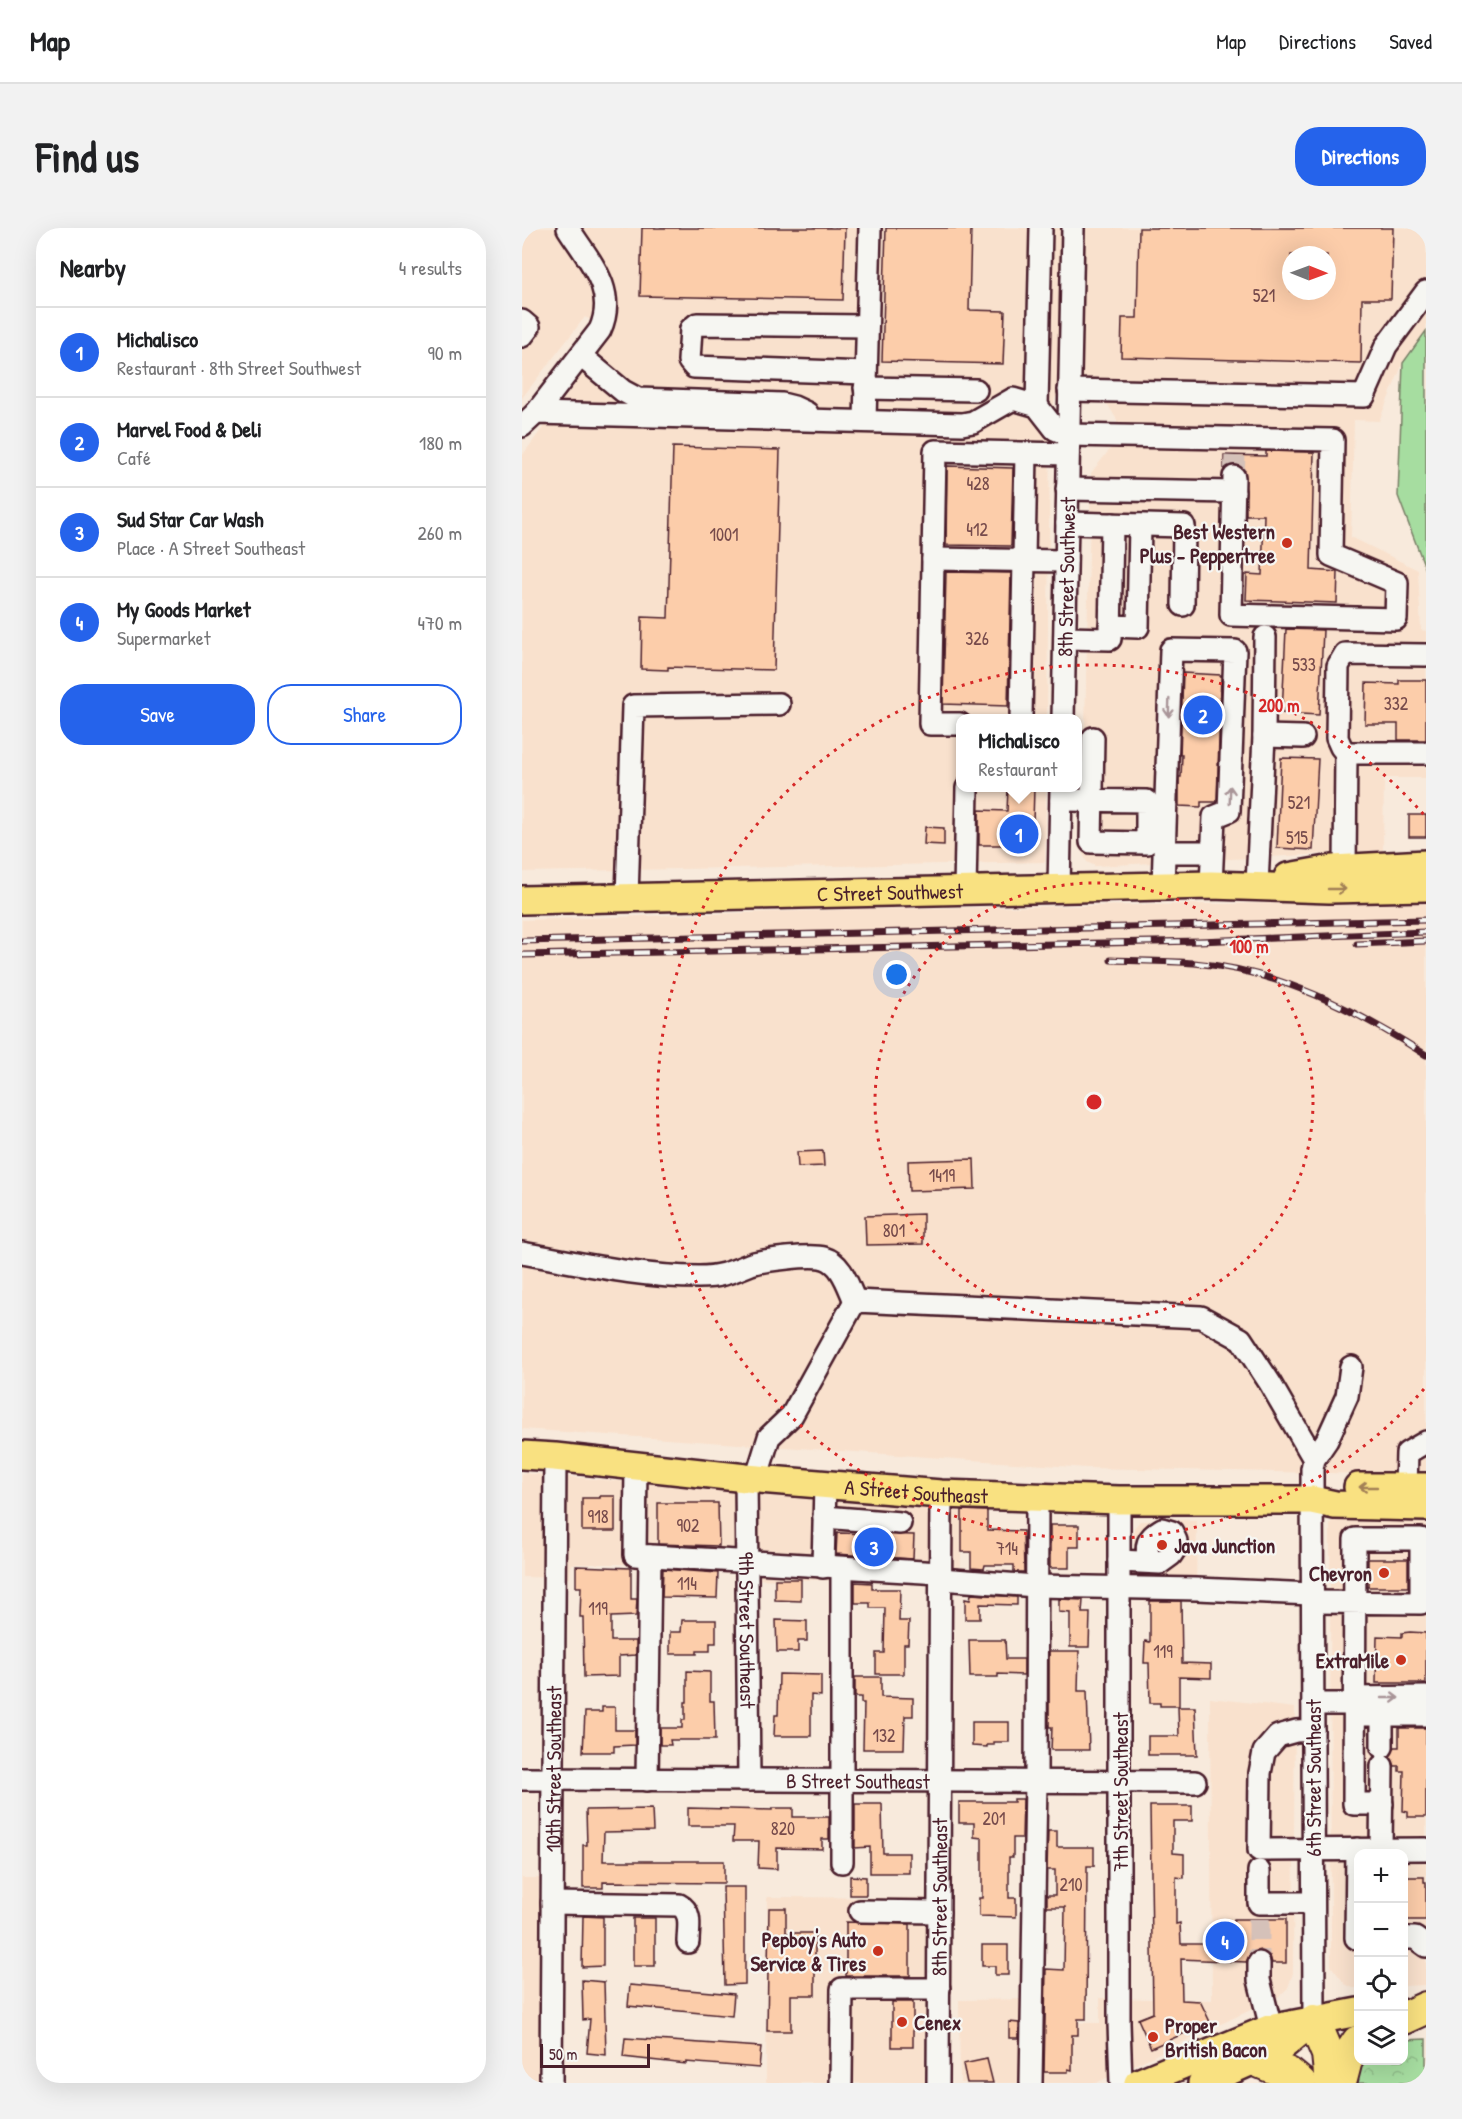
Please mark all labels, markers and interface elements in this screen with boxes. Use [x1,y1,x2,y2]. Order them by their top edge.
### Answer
text: Map [30,22,70,60]
text: Map [1216,27,1246,56]
text: Directions [1279,27,1356,56]
text: Saved [1389,27,1432,56]
button: Directions [1295,127,1426,186]
text: Find us [36,128,139,185]
north arrow [1282,246,1336,300]
text: Nearby [60,250,126,285]
text: 4 results [399,254,462,281]
house number: 521 [1253,283,1275,308]
text: Michalisco [117,324,198,354]
text: 1 [76,339,83,366]
text: 90 m [428,339,462,366]
text: Restaurant · 8th Street Southwest [117,354,361,381]
text: Marvel Food & Deli [117,414,262,444]
text: 2 [75,429,84,456]
text: 180 m [419,429,462,456]
text: Café [117,444,151,471]
house number: 428 [967,471,990,496]
street label: 8th Street Southwest [1050,496,1082,657]
text: Sud Star Car Wash [117,504,263,534]
house number: 412 [966,517,988,542]
place label: Best Western Plus - Peppertree [1140,517,1276,571]
text: 3 [75,519,84,546]
text: 260 m [418,519,462,546]
house number: 1001 [709,522,739,547]
text: Place · A Street Southeast [117,534,305,561]
marker: Best Western Plus - Peppertree [1280,536,1294,550]
text: My Goods Market [117,594,251,624]
text: 4 [76,609,83,636]
text: 470 m [417,609,462,636]
text: Supermarket [117,624,211,651]
house number: 326 [965,626,989,651]
house number: 533 [1292,652,1316,677]
button: Save [60,684,255,745]
button: Share [267,684,462,745]
house number: 332 [1384,691,1409,716]
pin: 2 [1184,692,1222,738]
text: 200 m [1259,693,1299,718]
one-way arrow [1164,698,1175,718]
popup [956,714,1082,792]
text: Michalisco [978,725,1060,755]
text: Restaurant [978,755,1057,782]
one-way arrow [1224,785,1236,805]
house number: 521 [1288,790,1310,815]
pin: 1 [1000,812,1038,856]
house number: 515 [1286,825,1308,850]
street label: C Street Southwest [817,876,964,908]
one-way arrow [1326,883,1346,895]
text: 100 m [1229,934,1269,959]
your location [882,960,911,989]
centre of rings [1084,1092,1104,1112]
house number: 1419 [929,1163,956,1188]
house number: 801 [883,1218,905,1243]
street label: A Street Southeast [844,1472,989,1510]
one-way arrow [1358,1481,1378,1493]
house number: 918 [588,1504,609,1529]
house number: 902 [676,1513,700,1538]
pin: 3 [854,1524,894,1570]
place label: Java Junction [1174,1531,1275,1560]
house number: 714 [996,1536,1018,1561]
marker: Java Junction [1155,1538,1169,1552]
street label: 9th Street Southeast [732,1551,763,1709]
place label: Chevron [1309,1559,1372,1588]
marker: Chevron [1377,1566,1391,1580]
house number: 114 [677,1571,697,1596]
house number: 119 [588,1596,608,1621]
house number: 119 [1153,1639,1173,1664]
place label: ExtraMile [1316,1646,1390,1675]
marker: ExtraMile [1394,1653,1408,1667]
street label: 10th Street Southeast [538,1685,568,1852]
one-way arrow [1380,1692,1400,1704]
street label: 6th Street Southeast [1299,1699,1328,1857]
street label: 7th Street Southeast [1106,1712,1135,1872]
house number: 132 [872,1723,896,1748]
street label: B Street Southeast [786,1766,931,1795]
house number: 201 [982,1806,1006,1831]
house number: 820 [771,1816,795,1841]
street label: 8th Street Southeast [924,1817,954,1976]
map controls [1354,1849,1408,2065]
button: + [1354,1849,1408,1903]
house number: 210 [1059,1872,1083,1897]
button: − [1354,1903,1408,1957]
pin: 4 [1206,1918,1244,1964]
place label: Pepboy's Auto Service & Tires [750,1925,867,1978]
marker: Pepboy's Auto Service & Tires [871,1944,885,1958]
button: locate [1354,1957,1408,2011]
place label: Cenex [914,2008,961,2037]
place label: Proper British Bacon [1165,2011,1267,2064]
button: layers [1354,2011,1408,2065]
marker: Cenex [895,2015,909,2029]
marker: Proper British Bacon [1146,2030,1160,2044]
scale bar [540,2041,650,2068]
text: 50 m [549,2043,578,2065]

